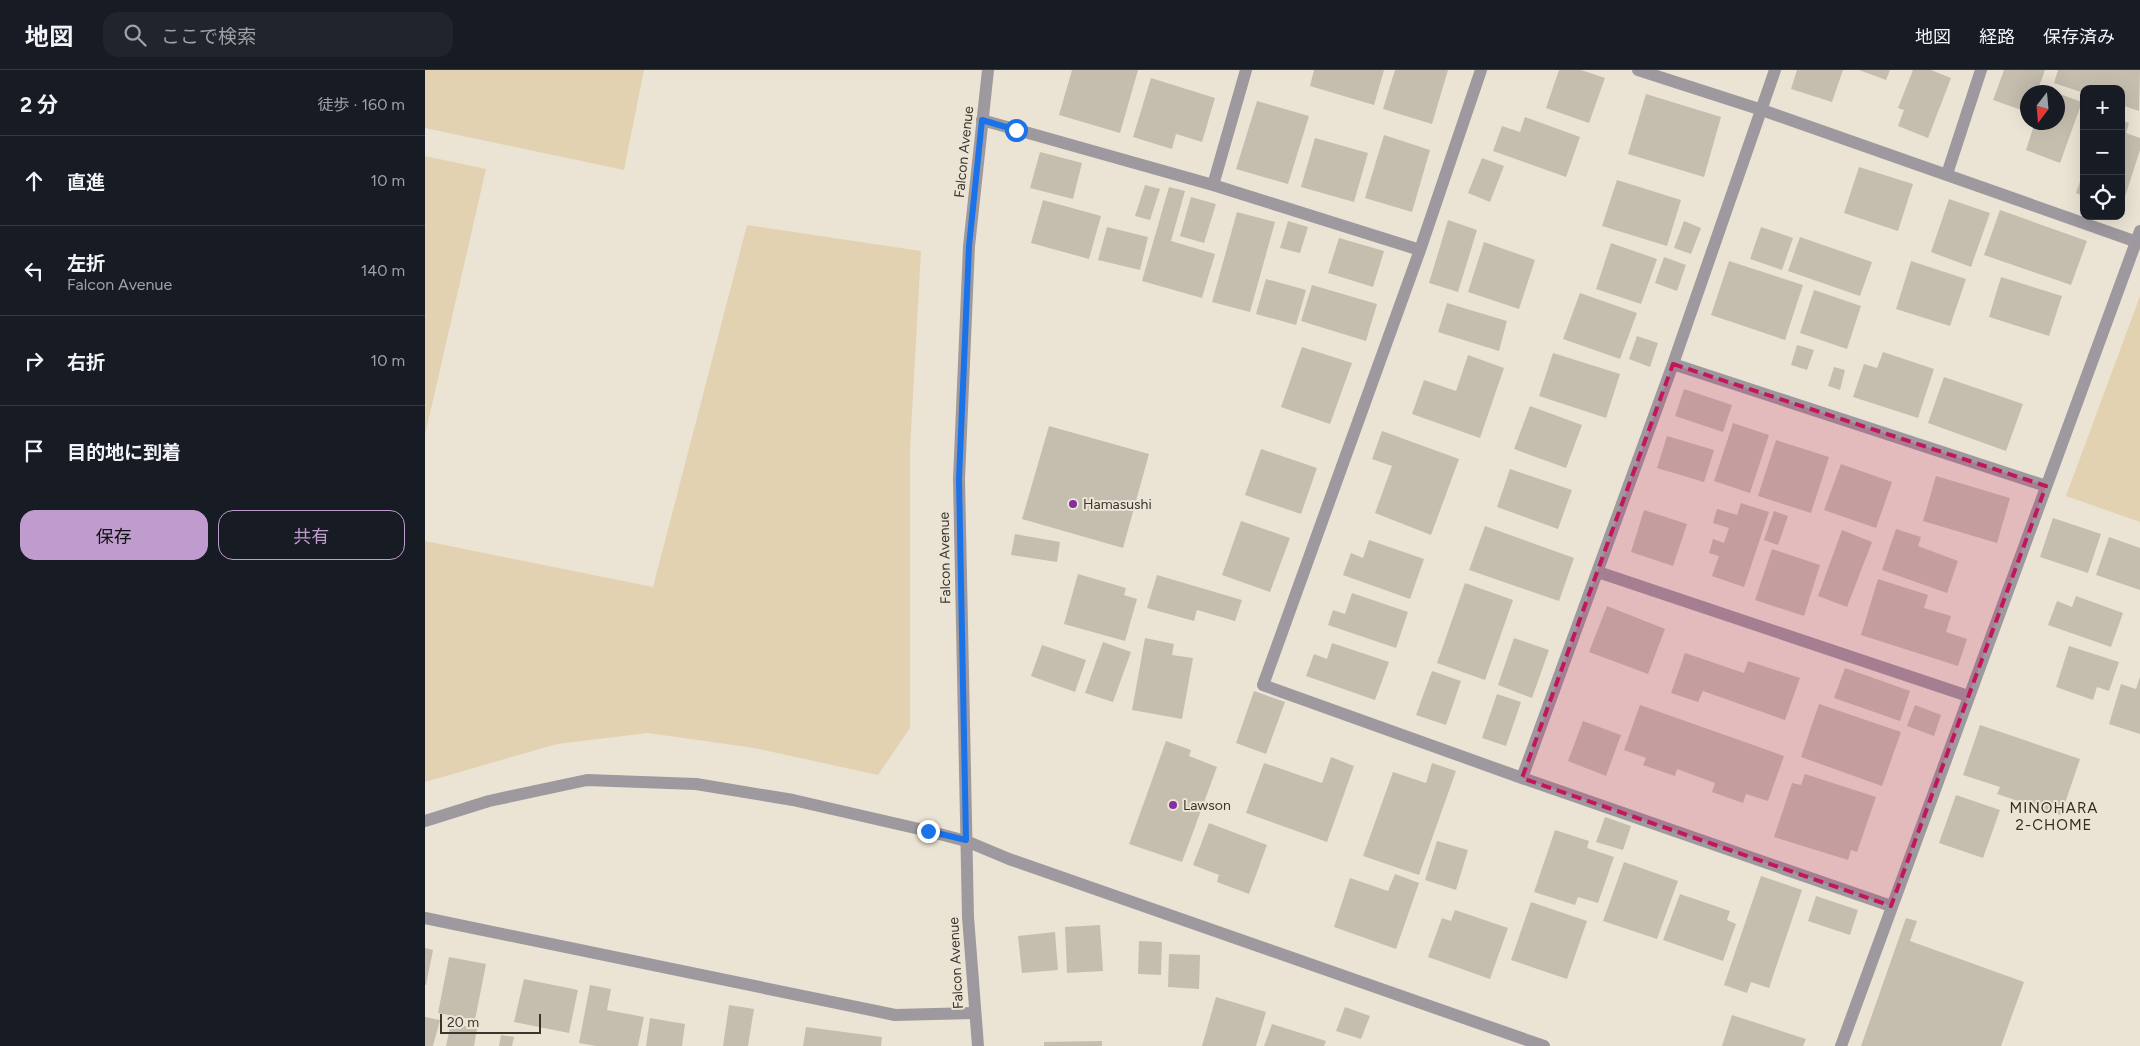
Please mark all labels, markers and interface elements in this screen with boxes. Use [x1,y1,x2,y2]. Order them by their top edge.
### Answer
search box [103,12,453,57]
icon: search [121,21,149,49]
text: 地図 [25,22,73,51]
text: ここで検索 [161,25,256,48]
text: 地図 [1915,26,1951,48]
text: 経路 [1979,26,2015,48]
text: 保存済み [2043,26,2115,48]
north arrow [2020,85,2065,130]
map controls [2080,85,2125,220]
button: + [2080,85,2125,130]
text: 2 分 [20,92,58,117]
text: 徒歩 · 160 m [318,95,405,114]
street label: Falcon Avenue [951,105,977,199]
route start [1005,119,1028,142]
button: − [2080,130,2125,175]
icon: ahead [20,167,48,195]
text: 直進 [67,171,105,194]
text: 10 m [371,171,405,190]
button: locate [2080,175,2125,220]
text: 左折 [67,252,105,275]
icon: left [20,257,48,285]
text: 140 m [361,261,405,280]
text: Falcon Avenue [67,275,172,294]
icon: right [20,347,48,375]
text: 右折 [67,351,105,374]
text: 10 m [371,351,405,370]
icon: arrive [20,437,48,465]
text: 目的地に到着 [67,441,181,464]
place label: Hamasushi [1083,496,1152,513]
marker: Hamasushi [1067,498,1079,510]
button: 保存 [20,510,208,560]
button: 共有 [218,510,405,560]
street label: Falcon Avenue [936,511,954,604]
place label: Lawson [1183,797,1231,814]
marker: Lawson [1167,799,1179,811]
district label: MINOHARA 2-CHOME [2010,799,2099,834]
route end [917,820,940,843]
street label: Falcon Avenue [945,916,967,1009]
scale bar [440,1011,541,1034]
text: 20 m [447,1014,479,1031]

